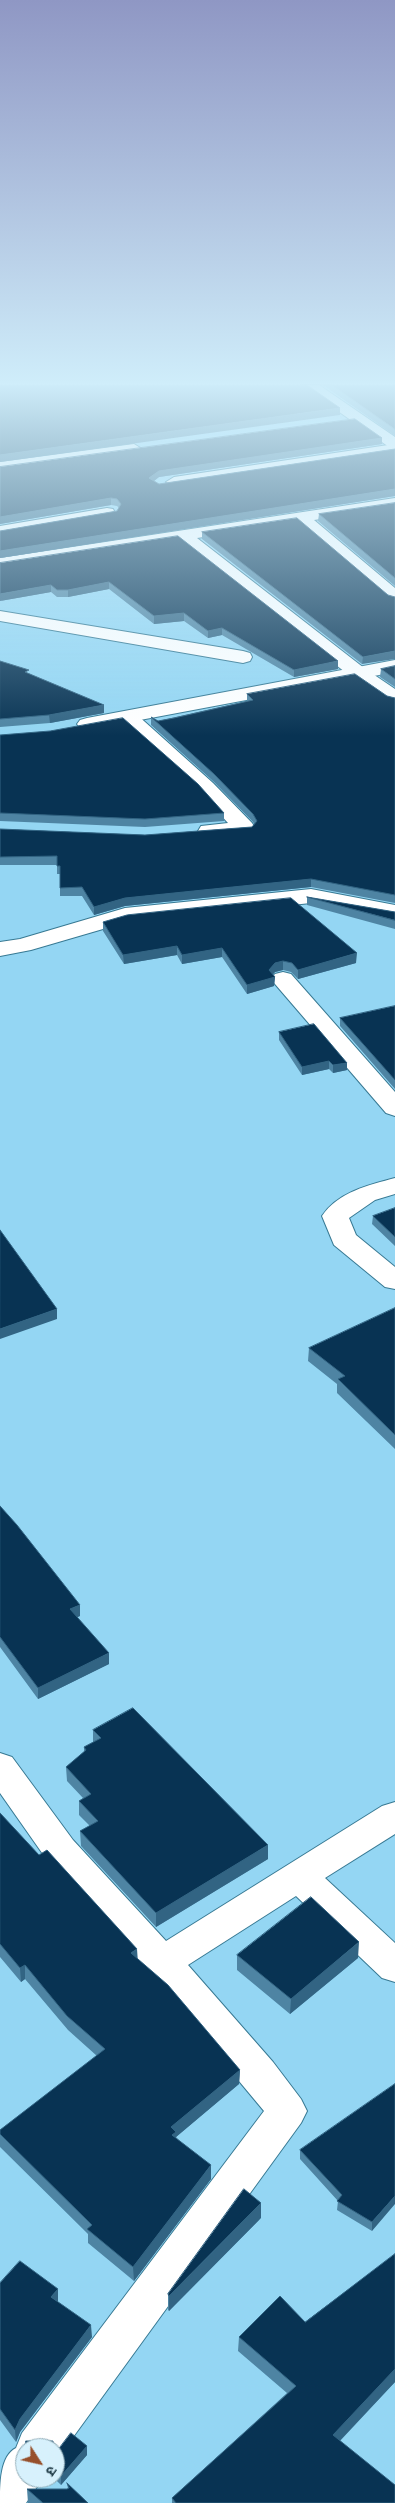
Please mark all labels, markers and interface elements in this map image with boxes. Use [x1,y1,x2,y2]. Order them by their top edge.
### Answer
north arrow [15,2438,65,2488]
text: उ [43,2463,60,2479]

